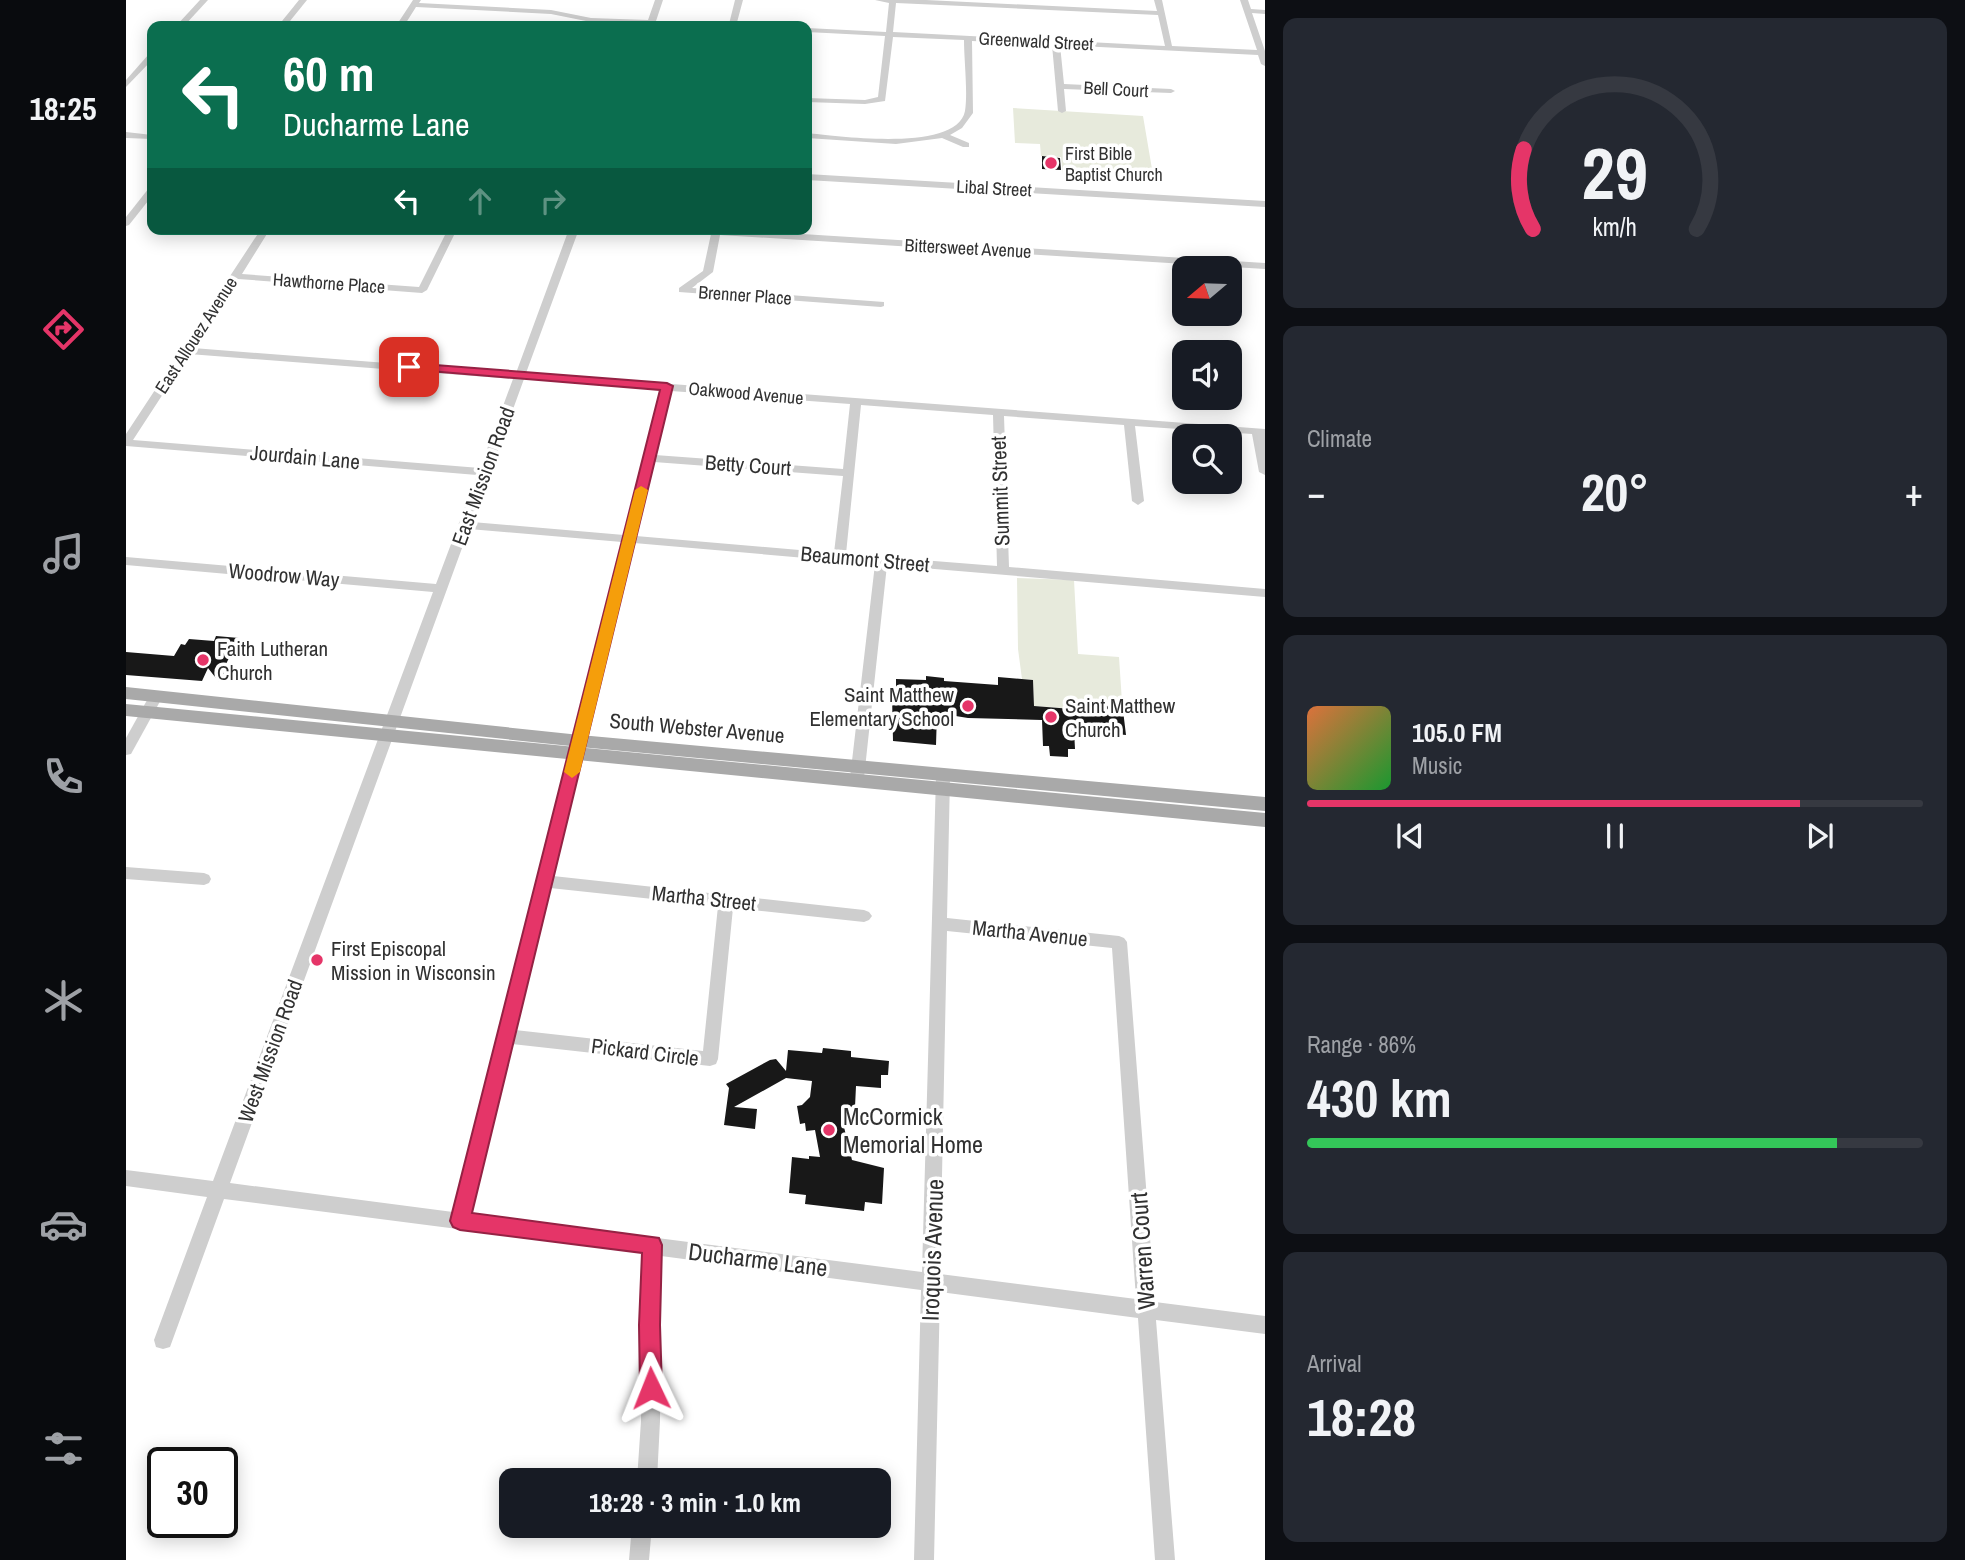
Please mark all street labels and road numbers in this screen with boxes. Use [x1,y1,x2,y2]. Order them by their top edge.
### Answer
street label: Greenwald Street [978,26,1094,56]
street label: Bell Court [1083,75,1149,103]
street label: Libal Street [956,174,1032,202]
street label: Bittersweet Avenue [904,232,1032,264]
street label: Hawthorne Place [272,267,386,299]
street label: East Allouez Avenue [149,272,243,398]
street label: Brenner Place [697,279,793,311]
street label: Oakwood Avenue [687,376,805,410]
street label: East Mission Road [444,403,522,549]
street label: Summit Street [984,435,1016,547]
street label: Jourdain Lane [249,438,361,476]
street label: Betty Court [704,448,792,482]
street label: Beaumont Street [799,539,931,579]
street label: Woodrow Way [227,556,341,594]
street label: South Webster Avenue [608,706,786,750]
street label: Martha Street [651,878,758,918]
street label: Martha Avenue [971,913,1089,953]
street label: West Mission Road [231,976,309,1126]
street label: Pickard Circle [590,1031,700,1073]
street label: Iroquois Avenue [914,1179,950,1321]
street label: Warren Court [1122,1191,1162,1311]
street label: Ducharme Lane [687,1235,829,1283]

